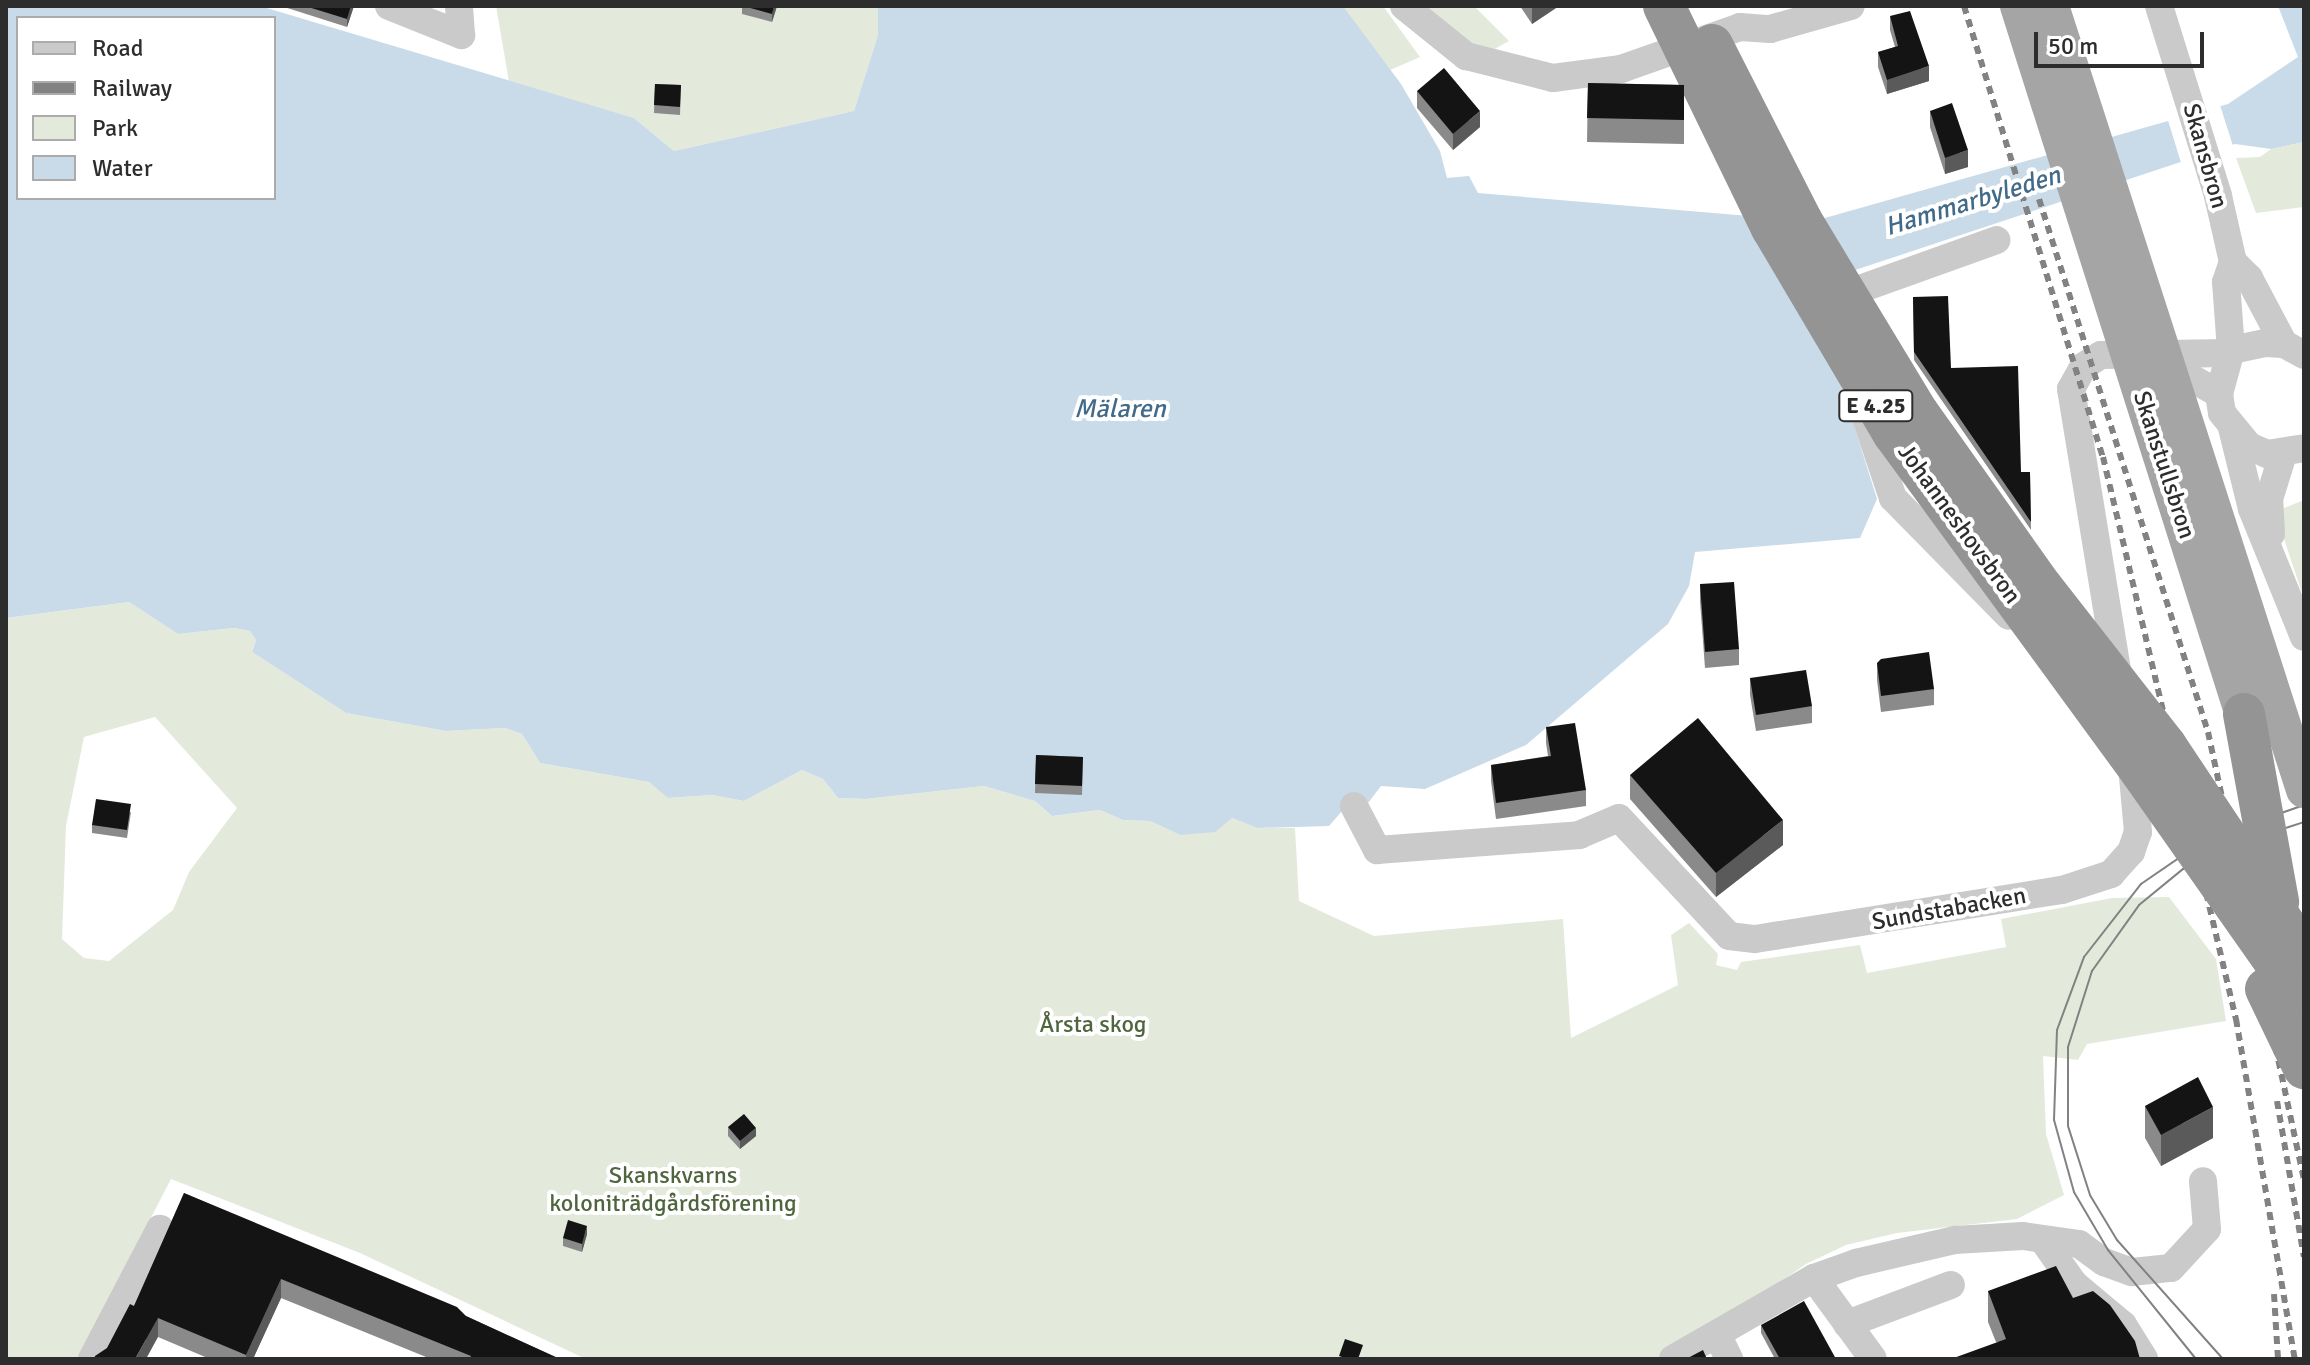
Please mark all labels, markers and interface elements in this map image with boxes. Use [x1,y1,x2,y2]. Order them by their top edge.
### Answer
legend [16,16,276,200]
scale bar [2038,16,2208,66]
text: 50 m [2048,31,2098,61]
text: Road [92,33,143,63]
text: Railway [92,73,172,103]
street label: Skansbron [2176,100,2234,212]
text: Park [92,113,138,143]
text: Water [92,153,152,183]
water label: Hammarbyleden [1881,160,2065,244]
road number: E 4.25 [1838,388,1914,424]
street label: Skanstullsbron [2127,388,2201,542]
water label: Mälaren [1074,394,1166,426]
street label: Johanneshovsbron [1891,438,2027,610]
street label: Sundstabacken [1870,881,2028,937]
park label: Årsta skog [1039,1011,1147,1039]
park label: Skanskvarns koloniträdgårdsförening [549,1162,797,1218]

